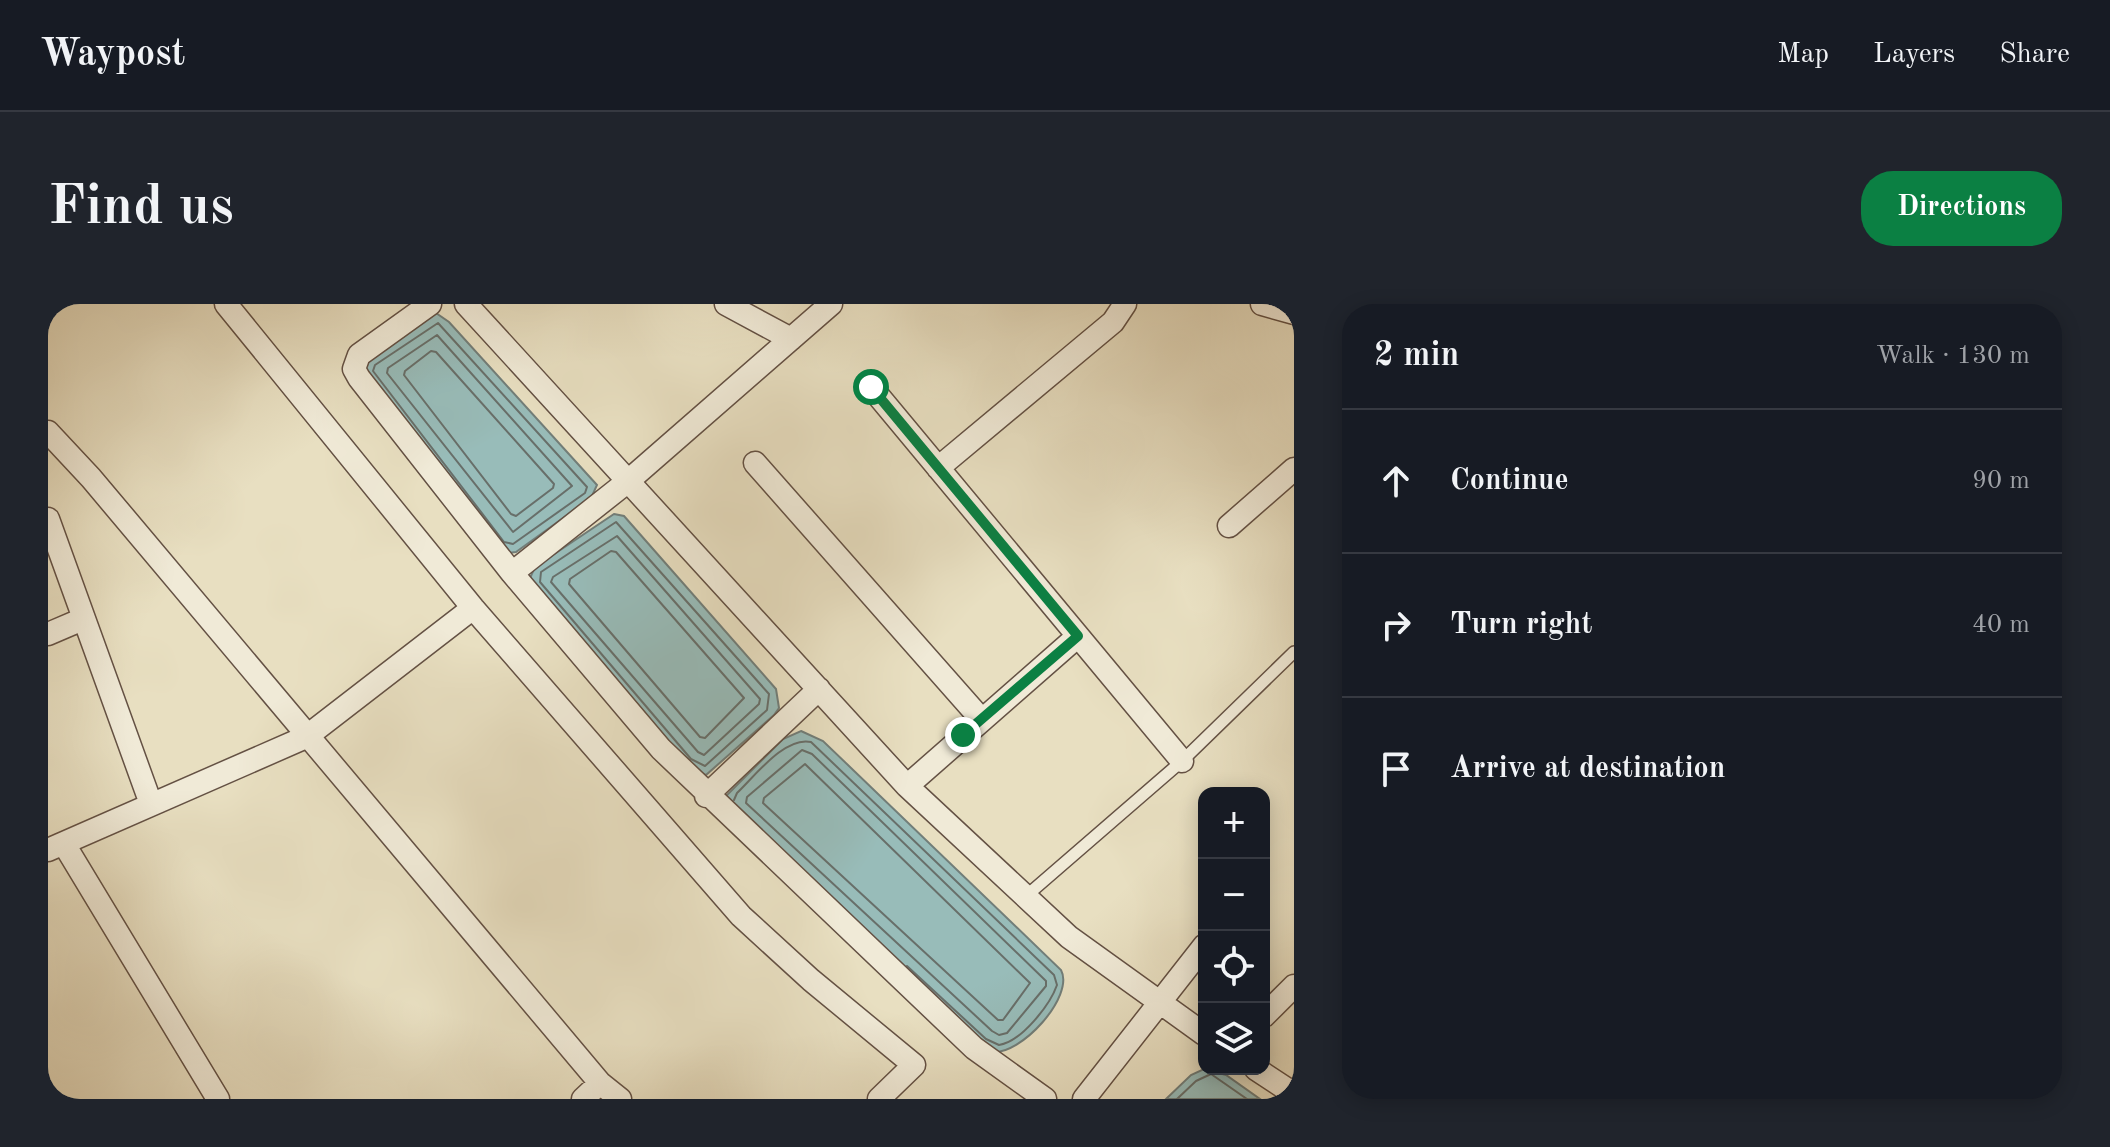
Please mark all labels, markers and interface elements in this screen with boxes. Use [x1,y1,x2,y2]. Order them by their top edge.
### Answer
text: Waypost [40,36,185,74]
text: Map [1777,41,1829,69]
text: Layers [1873,41,1955,69]
text: Share [1999,41,2070,69]
button: Directions [1861,171,2062,246]
text: Find us [48,180,234,236]
text: 2 min [1374,339,1459,373]
text: Walk · 130 m [1876,343,2030,369]
route start [853,369,889,405]
icon: ahead [1374,459,1418,503]
text: Continue [1450,466,1569,496]
text: 90 m [1972,468,2030,494]
icon: right [1374,603,1418,647]
text: Turn right [1450,610,1592,640]
text: 40 m [1972,612,2030,638]
route end [945,717,981,753]
icon: arrive [1374,747,1418,791]
text: Arrive at destination [1450,754,1725,784]
map controls [1198,787,1270,1075]
button: + [1198,787,1270,859]
button: − [1198,859,1270,931]
button: locate [1198,931,1270,1003]
button: layers [1198,1003,1270,1075]

